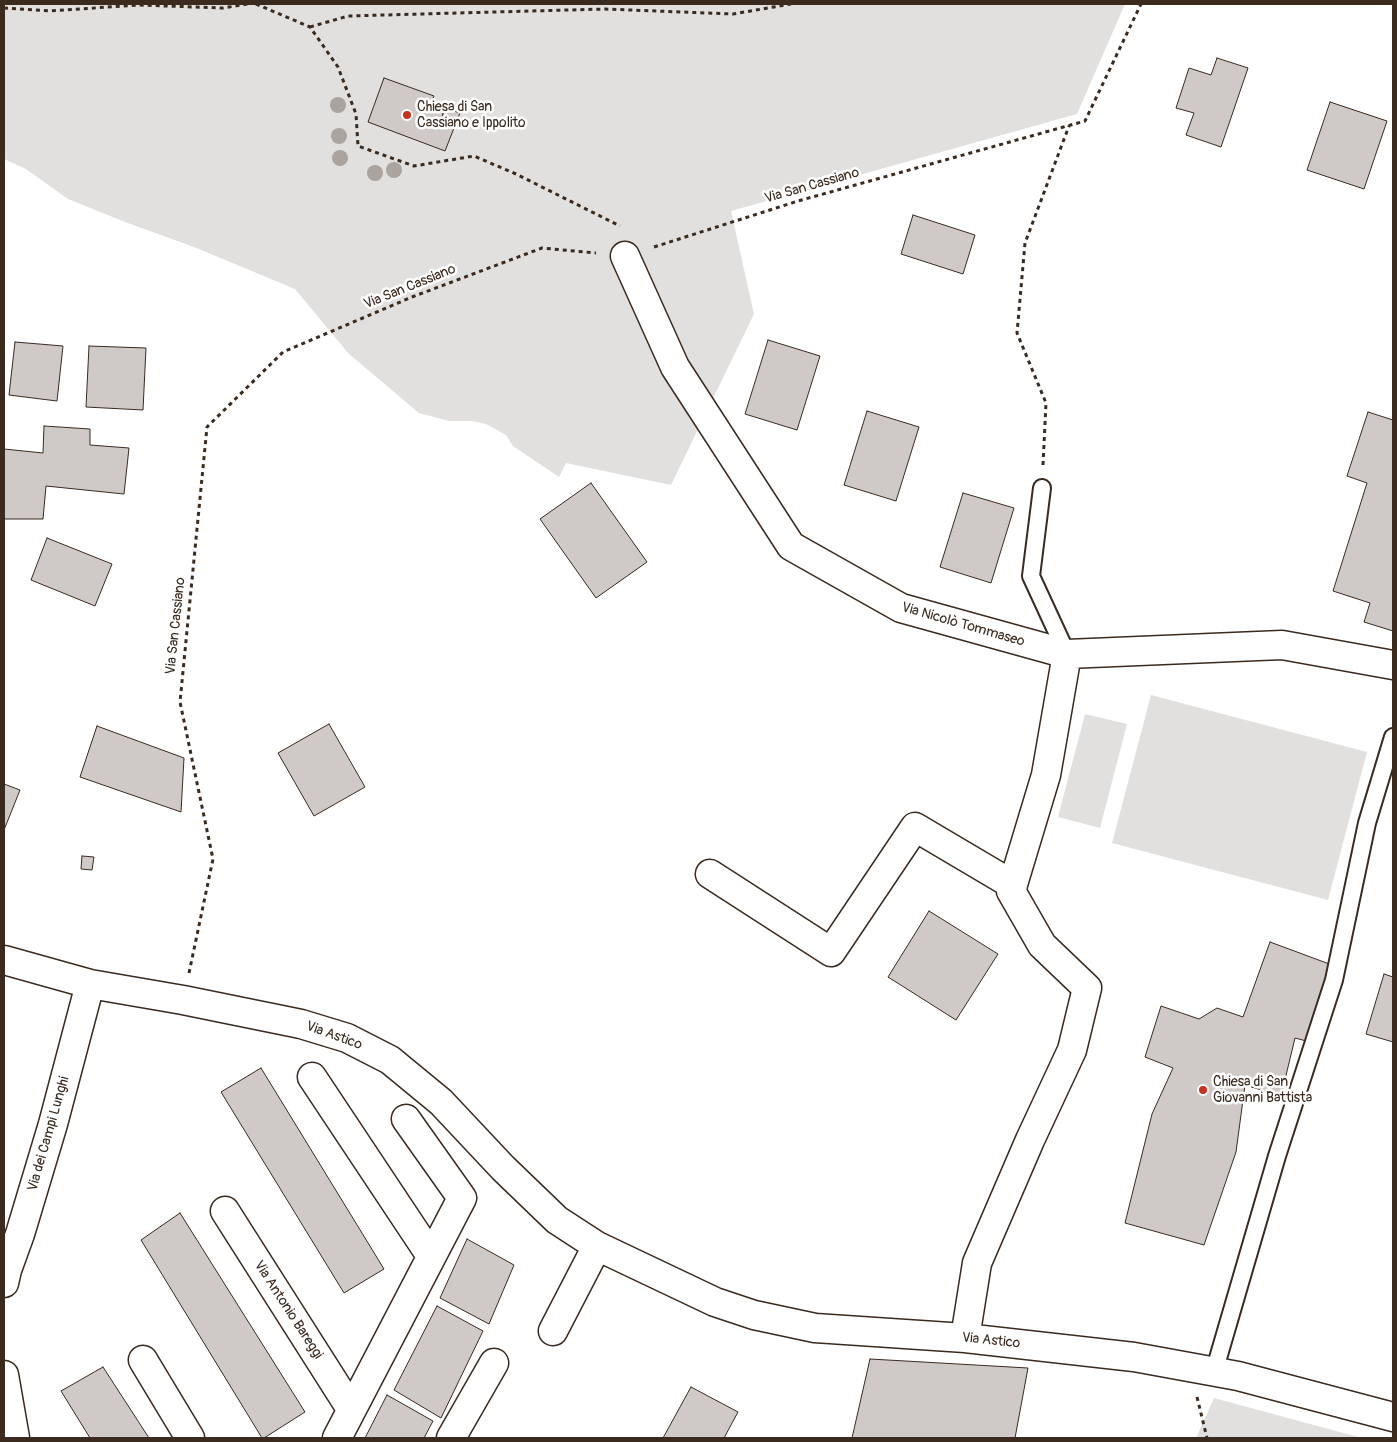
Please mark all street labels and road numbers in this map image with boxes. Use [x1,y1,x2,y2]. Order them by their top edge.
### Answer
street label: Via San Cassiano [763,164,861,208]
street label: Via San Cassiano [362,261,458,313]
street label: Via San Cassiano [163,577,189,675]
street label: Via Nicolò Tommaseo [899,599,1027,651]
street label: Via Astico [304,1018,364,1054]
street label: Via dei Campi Lunghi [25,1075,73,1193]
street label: Via Antonio Bareggi [250,1258,326,1362]
street label: Via Astico [961,1330,1021,1352]

